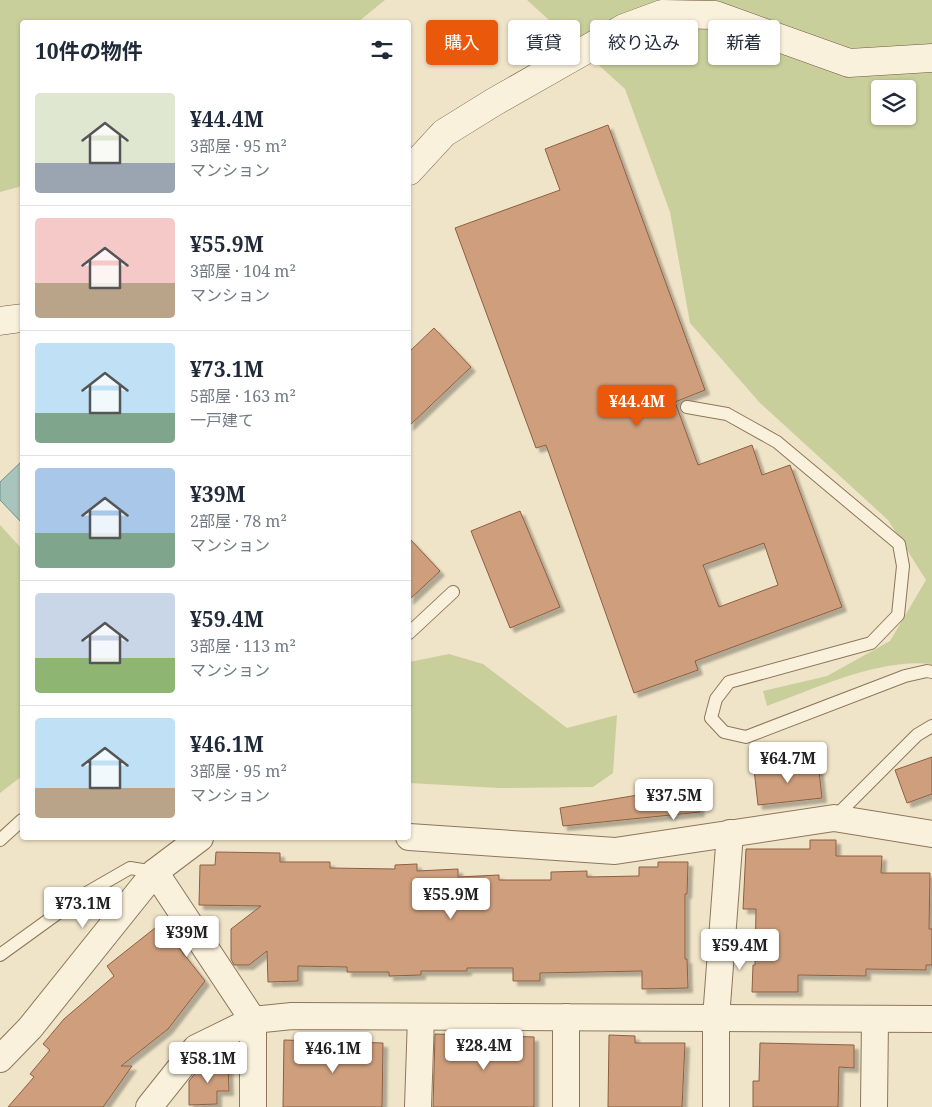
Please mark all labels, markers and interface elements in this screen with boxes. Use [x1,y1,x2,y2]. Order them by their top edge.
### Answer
chip: 購入 [426,20,498,65]
chip: 賃貸 [508,20,580,65]
chip: 絞り込み [590,20,698,65]
chip: 新着 [708,20,780,65]
icon: filters [368,36,396,64]
text: 10件の物件 [35,37,143,65]
map controls [871,80,916,125]
button: layers [871,80,916,125]
text: ¥44.4M [190,105,264,133]
icon: home [75,113,135,173]
text: 3部屋 · 95 m² [190,135,287,157]
text: マンション [190,159,270,181]
text: ¥55.9M [190,230,264,258]
icon: home [75,238,135,298]
text: 3部屋 · 104 m² [190,260,296,282]
text: マンション [190,284,270,306]
text: ¥73.1M [190,355,264,383]
icon: home [75,363,135,423]
pin: ¥44.4M [596,384,678,427]
text: 5部屋 · 163 m² [190,385,296,407]
text: ¥44.4M [609,390,665,412]
text: 一戸建て [190,409,254,431]
text: ¥39M [190,480,246,508]
icon: home [75,488,135,548]
text: 2部屋 · 78 m² [190,510,287,532]
text: マンション [190,534,270,556]
text: ¥59.4M [190,605,264,633]
icon: home [75,613,135,673]
text: 3部屋 · 113 m² [190,635,296,657]
text: マンション [190,659,270,681]
text: ¥46.1M [190,730,264,758]
icon: home [75,738,135,798]
pin: ¥64.7M [747,742,829,784]
text: ¥64.7M [760,747,816,769]
text: 3部屋 · 95 m² [190,760,287,782]
pin: ¥37.5M [633,778,715,821]
text: マンション [190,784,270,806]
text: ¥37.5M [646,784,702,806]
pin: ¥55.9M [410,878,492,920]
text: ¥55.9M [423,883,479,905]
pin: ¥73.1M [42,886,124,929]
text: ¥73.1M [55,892,111,914]
pin: ¥39M [157,916,217,958]
text: ¥39M [166,921,208,943]
pin: ¥59.4M [699,928,781,971]
text: ¥59.4M [712,934,768,956]
pin: ¥28.4M [443,1028,525,1071]
pin: ¥46.1M [292,1032,374,1074]
text: ¥28.4M [456,1034,512,1056]
text: ¥46.1M [305,1037,361,1059]
pin: ¥58.1M [167,1042,249,1084]
text: ¥58.1M [180,1047,236,1069]

